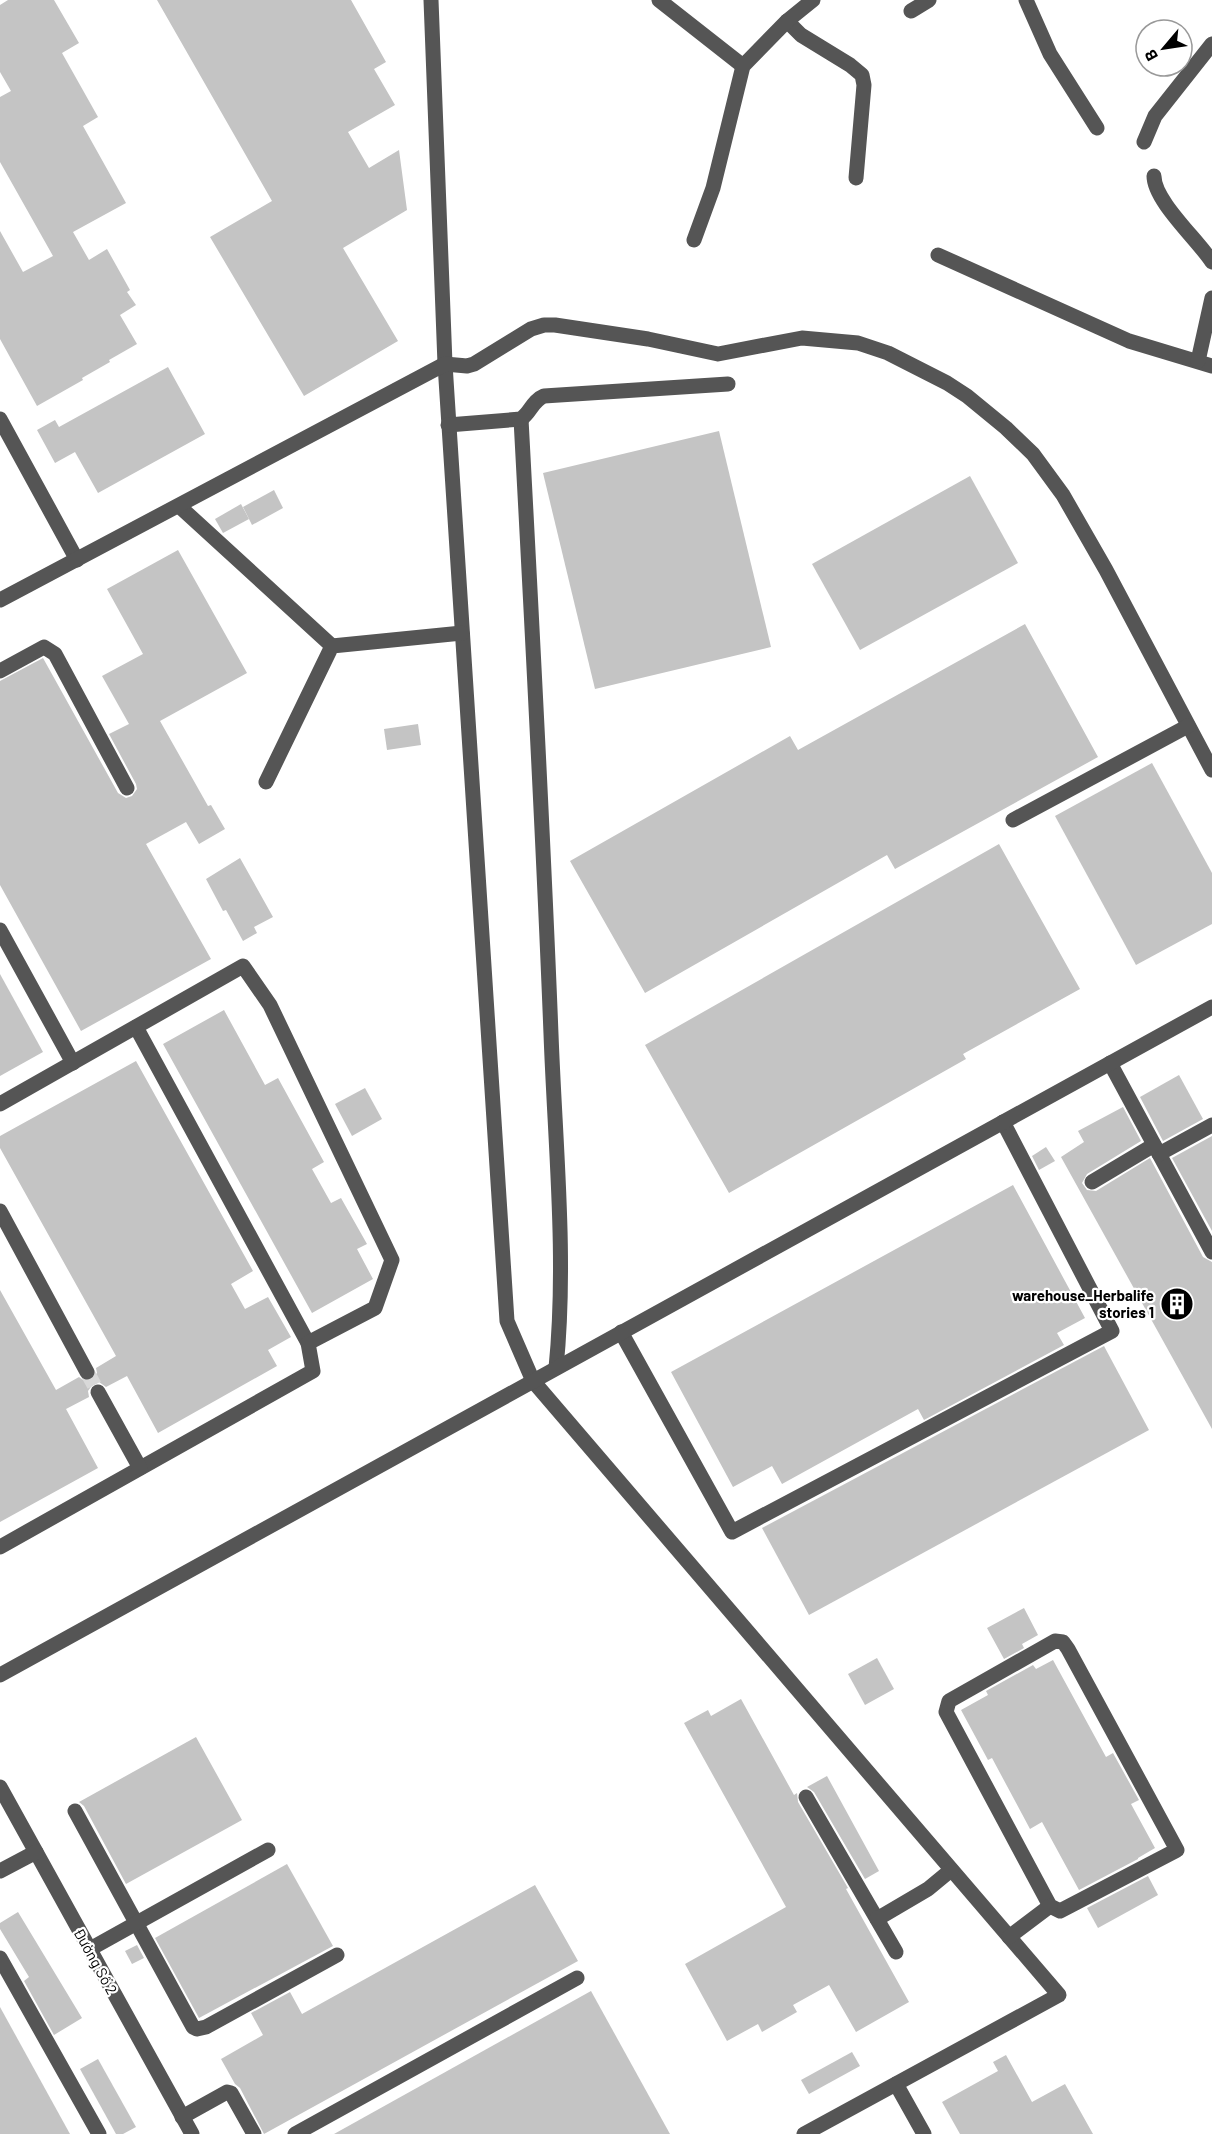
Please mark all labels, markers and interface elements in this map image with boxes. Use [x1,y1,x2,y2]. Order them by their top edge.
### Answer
north arrow [1134,18,1194,78]
text: B [1140,47,1161,64]
place label: warehouse_Herbalife stories 1 [1012,1286,1154,1321]
building icon: warehouse_Herbalife stories 1 [1159,1286,1195,1322]
street label: Đường Số 2 [70,1925,122,1997]

